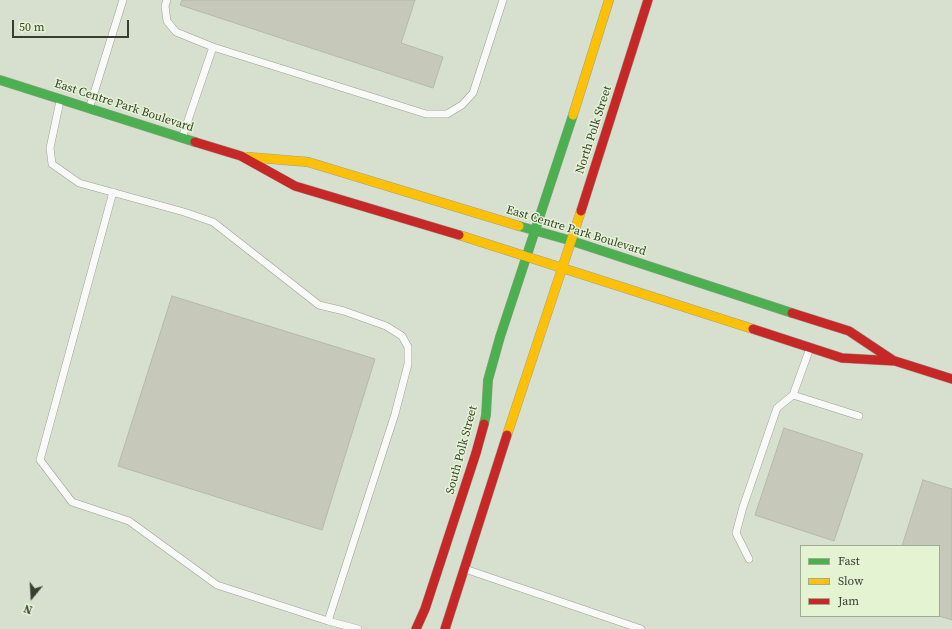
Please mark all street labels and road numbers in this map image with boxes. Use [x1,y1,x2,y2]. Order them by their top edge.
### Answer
street label: East Centre Park Boulevard [53,77,195,135]
street label: North Polk Street [573,84,615,176]
street label: East Centre Park Boulevard [504,203,648,259]
street label: South Polk Street [443,404,481,496]

